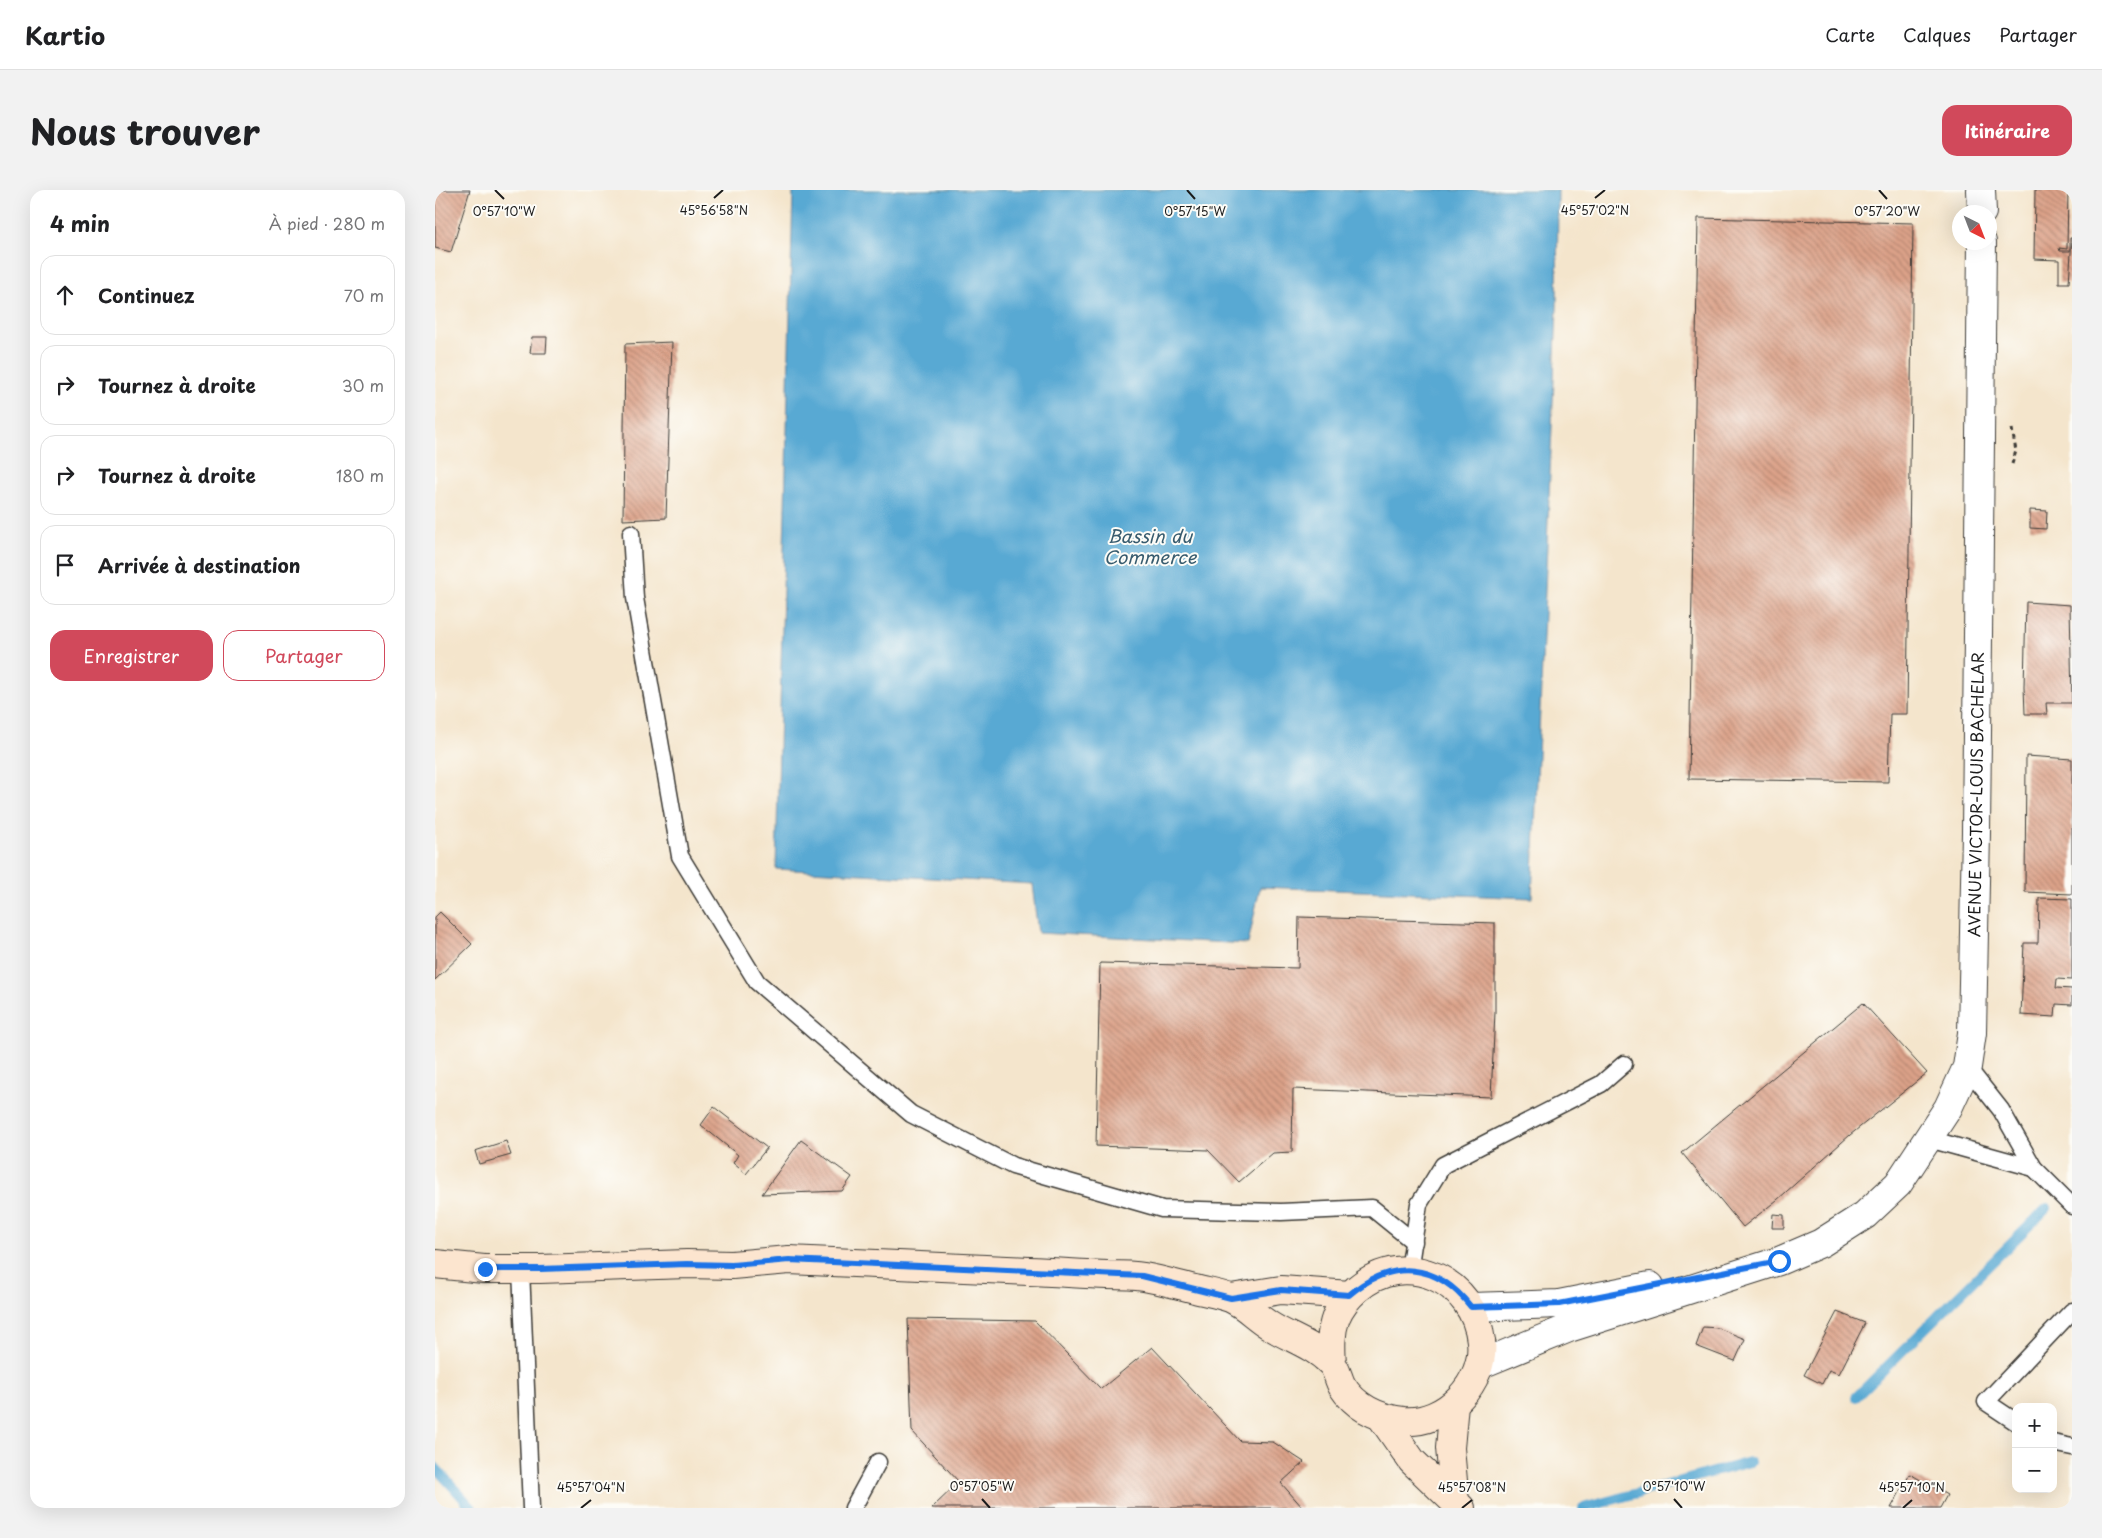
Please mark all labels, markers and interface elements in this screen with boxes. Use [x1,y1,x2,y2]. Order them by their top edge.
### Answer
text: Kartio [25,17,105,53]
text: Carte [1825,21,1875,48]
text: Calques [1903,21,1971,48]
text: Partager [1999,21,2077,48]
text: Nous trouver [30,104,260,157]
button: Itinéraire [1942,105,2072,156]
text: 45°56'58"N [680,201,748,219]
text: 45°57'02"N [1561,201,1629,219]
text: 0°57'10"W [473,202,536,220]
text: 0°57'15"W [1164,202,1226,220]
text: 0°57'20"W [1854,202,1920,220]
north arrow [1952,205,1997,250]
text: 4 min [50,207,110,239]
text: À pied · 280 m [269,211,385,235]
icon: ahead [51,281,79,309]
text: Continuez [98,281,195,309]
text: 70 m [344,283,384,307]
icon: right [51,371,79,399]
text: Tournez à droite [98,371,256,399]
text: 30 m [342,373,384,397]
icon: right [51,461,79,489]
text: Tournez à droite [98,461,256,489]
text: 180 m [336,463,384,487]
water label: Bassin du Commerce [1104,522,1198,570]
icon: arrive [51,551,79,579]
text: Arrivée à destination [98,551,301,579]
button: Enregistrer [50,630,213,681]
button: Partager [223,630,385,681]
street label: AVENUE VICTOR-LOUIS BACHELAR [1961,652,1989,937]
route start [1768,1250,1791,1273]
route end [474,1258,497,1281]
map controls [2012,1403,2057,1493]
button: + [2012,1403,2057,1448]
button: − [2012,1448,2057,1493]
text: 0°57'05"W [950,1477,1015,1495]
text: 0°57'10"W [1643,1477,1706,1495]
text: 45°57'04"N [557,1478,625,1496]
text: 45°57'08"N [1438,1478,1506,1496]
text: 45°57'10"N [1879,1478,1945,1496]

